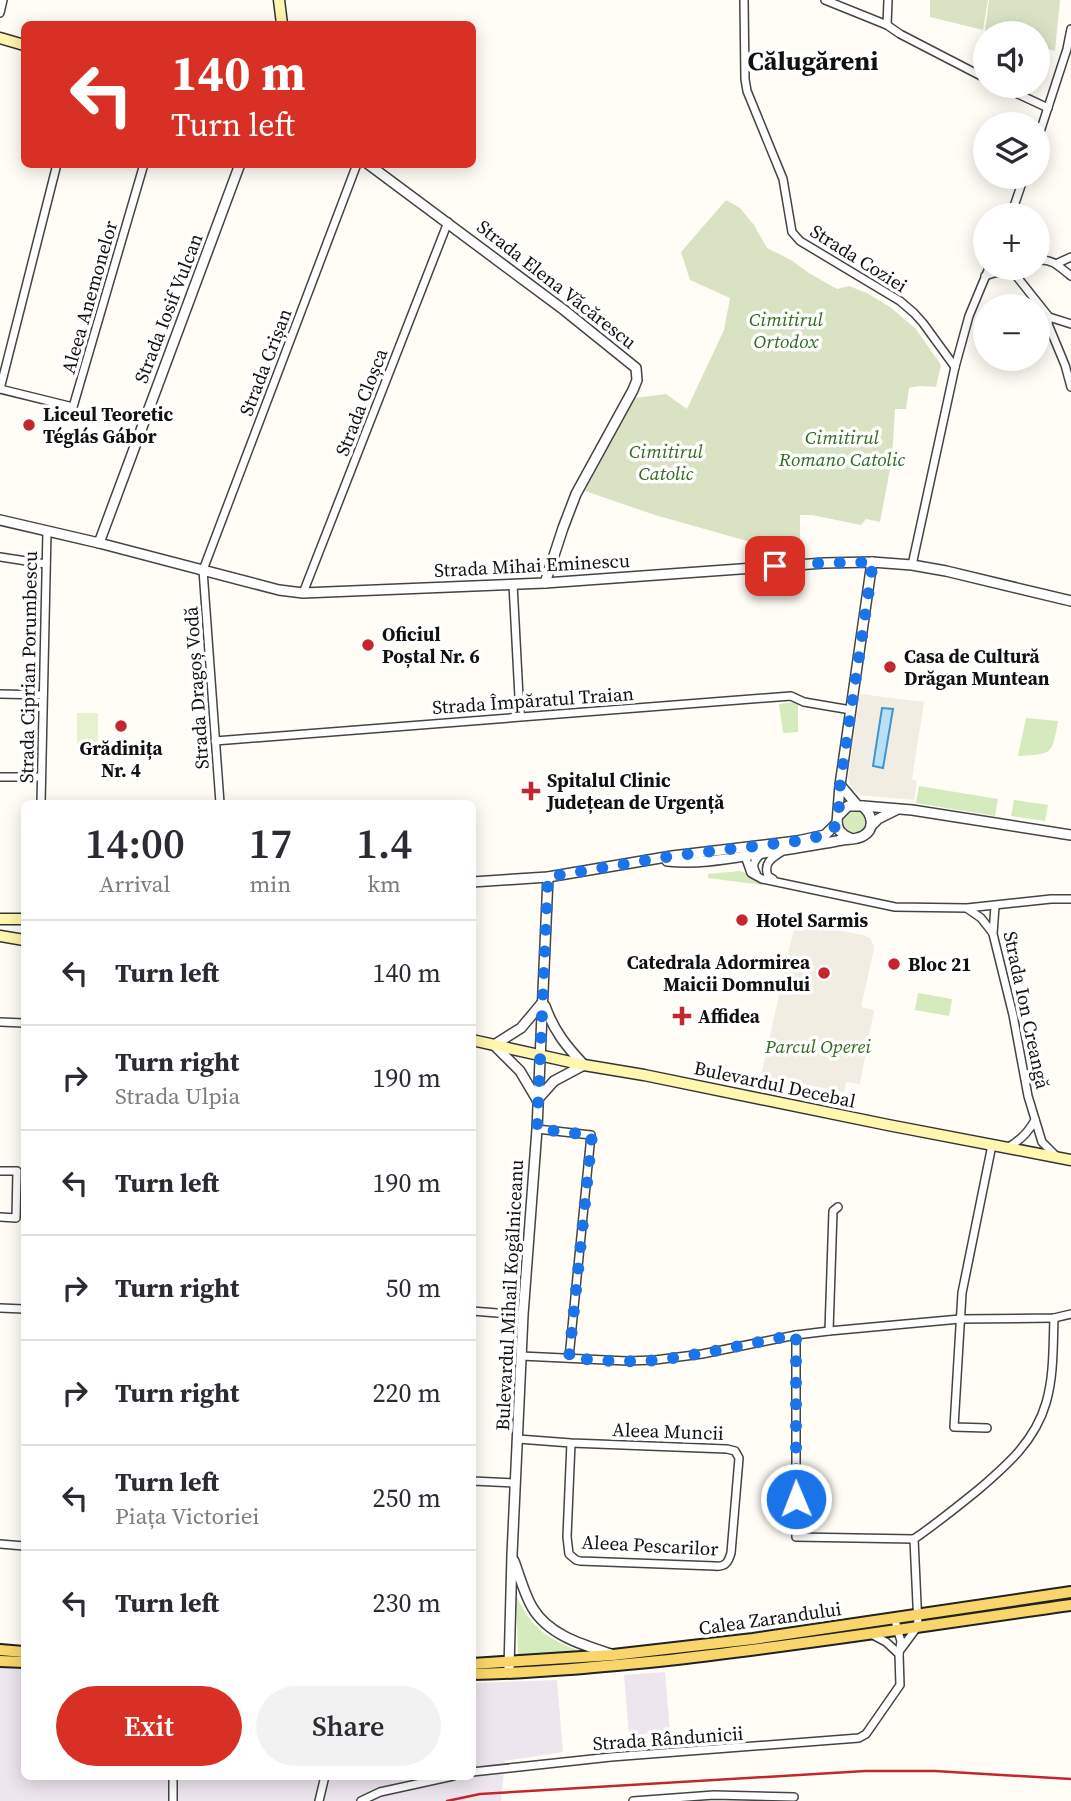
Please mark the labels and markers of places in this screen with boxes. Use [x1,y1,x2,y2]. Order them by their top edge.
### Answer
place label: Liceul Teoretic Téglás Gábor [43,401,174,449]
marker: Liceul Teoretic Téglás Gábor [21,417,37,433]
pin [745,536,805,596]
place label: Oficiul Poștal Nr. 6 [382,621,480,669]
marker: Oficiul Poștal Nr. 6 [360,637,376,653]
place label: Casa de Cultură Drăgan Muntean [904,643,1050,691]
marker: Casa de Cultură Drăgan Muntean [882,659,898,675]
marker: Grădinița Nr. 4 [113,718,129,734]
place label: Grădinița Nr. 4 [79,735,163,783]
place label: Spitalul Clinic Județean de Urgență [546,767,725,815]
marker: Spitalul Clinic Județean de Urgență [521,781,541,801]
place label: Hotel Sarmis [756,907,869,933]
marker: Hotel Sarmis [734,912,750,928]
place label: Catedrala Adormirea Maicii Domnului [627,949,811,997]
place label: Bloc 21 [908,951,972,977]
marker: Bloc 21 [886,956,902,972]
marker: Catedrala Adormirea Maicii Domnului [816,965,832,981]
place label: Affidea [698,1003,761,1029]
marker: Affidea [672,1006,692,1026]

